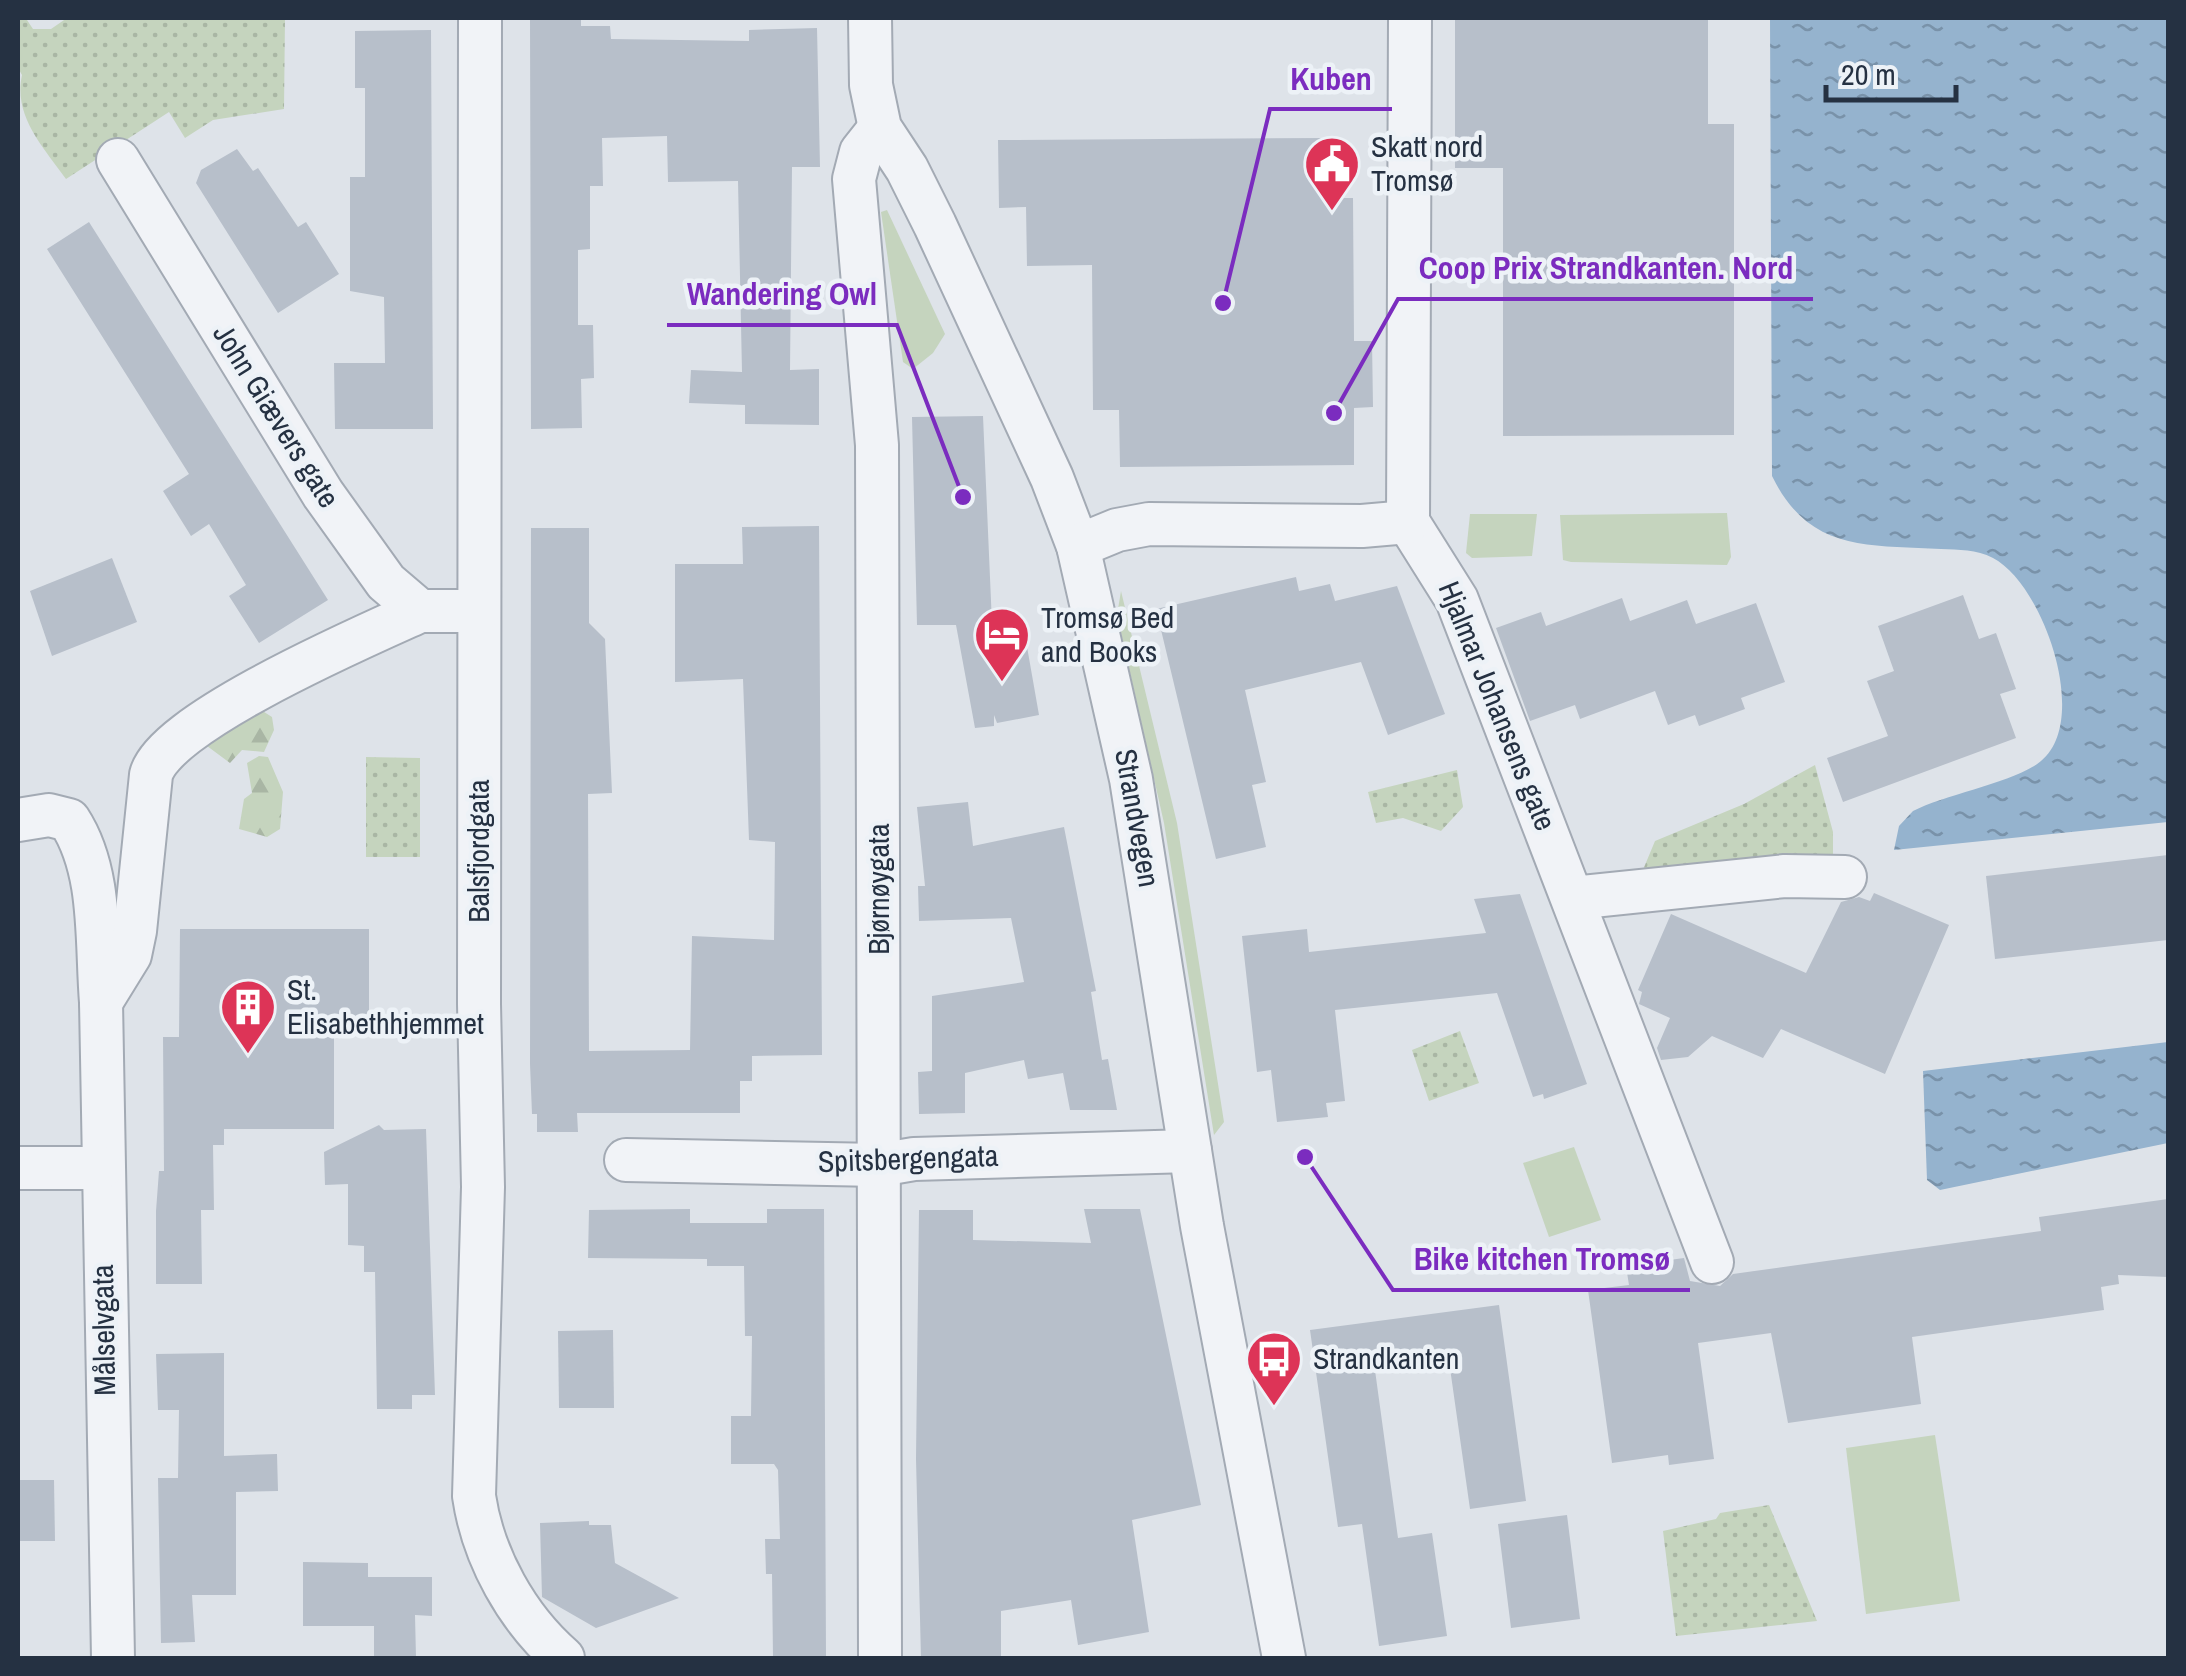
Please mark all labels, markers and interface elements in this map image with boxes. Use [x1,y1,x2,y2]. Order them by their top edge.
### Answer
scale bar [1826,40,1956,102]
callout: Kuben [1270,47,1392,109]
text: 20 m [1841,54,1896,94]
text: Kuben [1290,57,1372,100]
place label: Skatt nord Tromsø [1371,126,1483,200]
public building icon: Skatt nord Tromsø [1302,134,1362,213]
callout: Coop Prix Strandkanten. Nord [1398,237,1813,299]
text: Coop Prix Strandkanten. Nord [1419,246,1793,289]
callout: Wandering Owl [667,263,897,325]
text: Wandering Owl [687,272,877,315]
street label: John Giævers gate [204,316,349,515]
street label: Hjalmar Johansens gate [1430,575,1566,836]
place label: Tromsø Bed and Books [1041,597,1174,671]
hotel icon: Tromsø Bed and Books [972,605,1032,684]
street label: Strandvegen [1106,746,1170,890]
street label: Balsfjordgata [458,779,498,923]
street label: Bjørnøygata [858,823,898,955]
place label: St. Elisabethhjemmet [287,969,484,1043]
building icon: St. Elisabethhjemmet [218,977,278,1056]
street label: Spitsbergengata [817,1135,999,1181]
callout: Bike kitchen Tromsø [1393,1228,1690,1290]
text: Bike kitchen Tromsø [1414,1237,1670,1280]
street label: Målselvgata [82,1264,124,1396]
bus stop icon: Strandkanten [1244,1329,1304,1408]
place label: Strandkanten [1313,1338,1459,1378]

